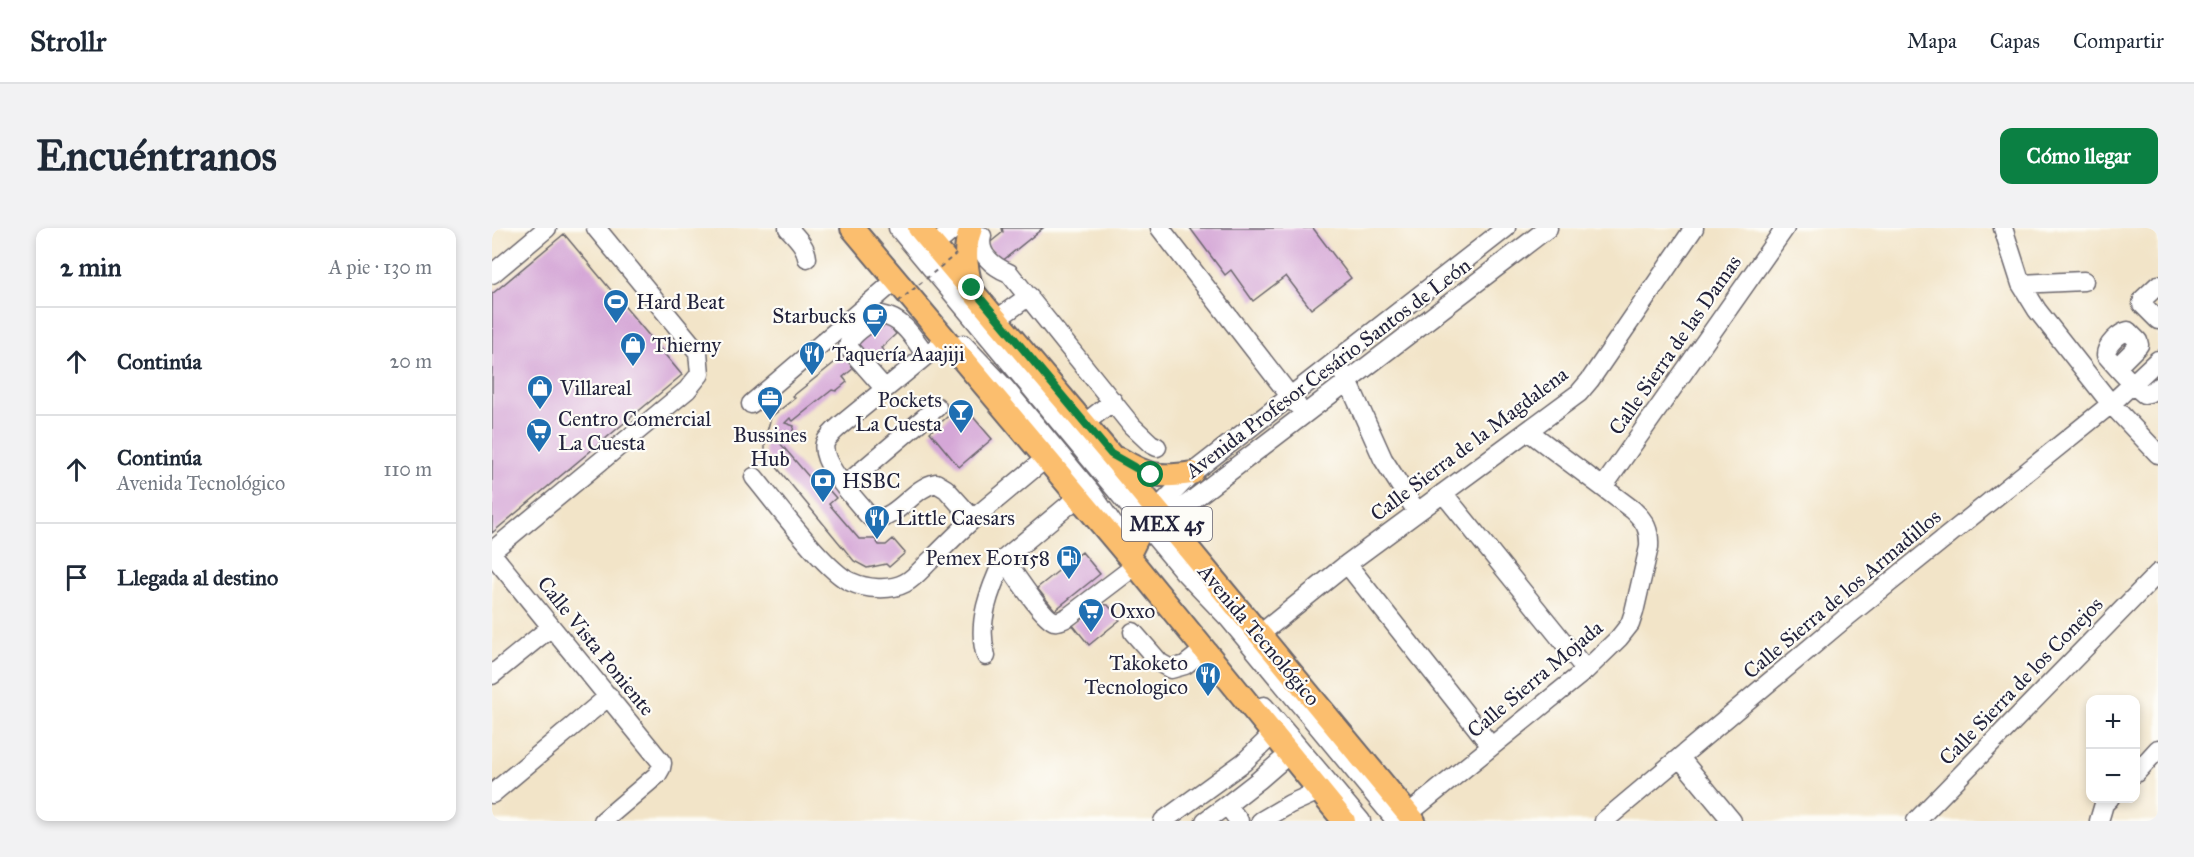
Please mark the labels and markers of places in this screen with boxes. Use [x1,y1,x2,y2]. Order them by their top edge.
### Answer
sports icon: Hard Beat [601,287,631,325]
place label: Hard Beat [636,289,725,315]
cafe icon: Starbucks [860,301,890,339]
place label: Starbucks [772,303,856,329]
shop icon: Thierny [618,330,648,368]
place label: Thierny [652,332,722,358]
restaurant icon: Taquería Aaajiji [797,339,827,377]
place label: Taquería Aaajiji [832,341,965,367]
shop icon: Villareal [525,373,555,411]
place label: Villareal [559,375,632,401]
office icon: Bussines Hub [755,384,785,422]
place label: Pockets La Cuesta [855,387,942,437]
bar icon: Pockets La Cuesta [946,397,976,435]
place label: Centro Comercial La Cuesta [558,406,711,456]
supermarket icon: Centro Comercial La Cuesta [524,416,554,454]
place label: Bussines Hub [733,422,807,472]
bank icon: HSBC [808,466,838,504]
place label: HSBC [842,468,900,494]
restaurant icon: Little Caesars [862,503,892,541]
place label: Little Caesars [896,505,1015,531]
fuel station icon: Pemex E01158 [1054,543,1084,581]
place label: Pemex E01158 [925,545,1050,571]
supermarket icon: Oxxo [1076,596,1106,634]
place label: Oxxo [1110,598,1155,624]
place label: Takoketo Tecnologico [1084,650,1188,700]
restaurant icon: Takoketo Tecnologico [1193,660,1223,698]

